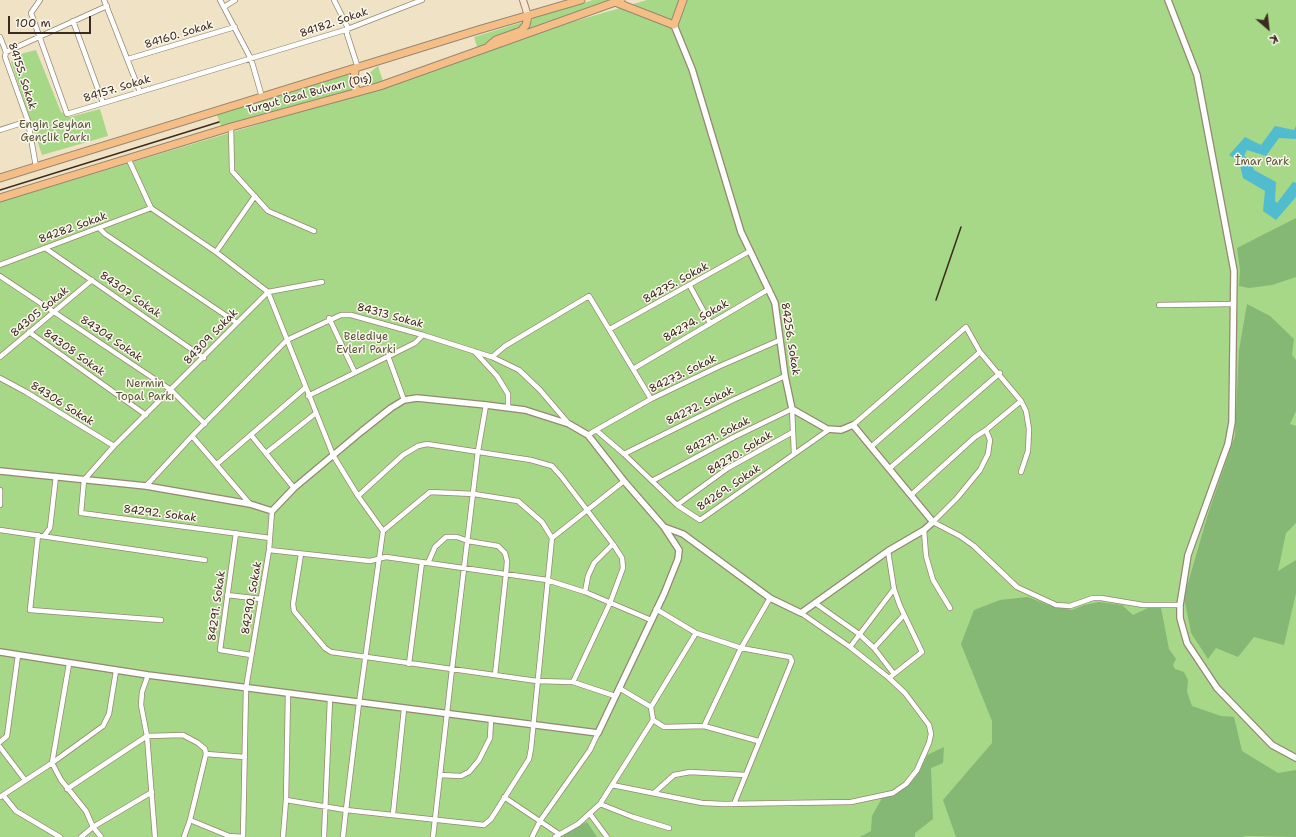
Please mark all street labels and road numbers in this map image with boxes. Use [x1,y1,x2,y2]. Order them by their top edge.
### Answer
street label: 84182. Sokak [298,5,370,41]
street label: 84160. Sokak [143,18,215,52]
street label: 84155. Sokak [5,41,39,111]
street label: Turgut Özal Bulvarı (Dış) [245,71,373,117]
street label: 84157. Sokak [82,72,152,106]
street label: 84282 Sokak [37,210,109,246]
street label: 84275. Sokak [641,260,711,306]
street label: 84307 Sokak [97,269,163,321]
street label: 84305 Sokak [8,284,72,340]
street label: 84274. Sokak [661,297,731,345]
street label: 84313 Sokak [355,301,425,331]
street label: 84256. Sokak [778,302,802,376]
street label: 84309 Sokak [181,306,241,368]
street label: 84304 Sokak [77,313,145,365]
street label: 84308 Sokak [41,327,107,379]
street label: 84273. Sokak [647,352,719,396]
street label: 84306 Sokak [28,379,96,429]
street label: 84272. Sokak [664,384,736,428]
street label: 84271. Sokak [684,414,752,458]
street label: 84270. Sokak [705,428,775,478]
street label: 84269. Sokak [695,462,763,514]
street label: 84292. Sokak [123,503,197,525]
street label: 84290. Sokak [239,560,265,636]
street label: 84291. Sokak [206,570,228,642]

